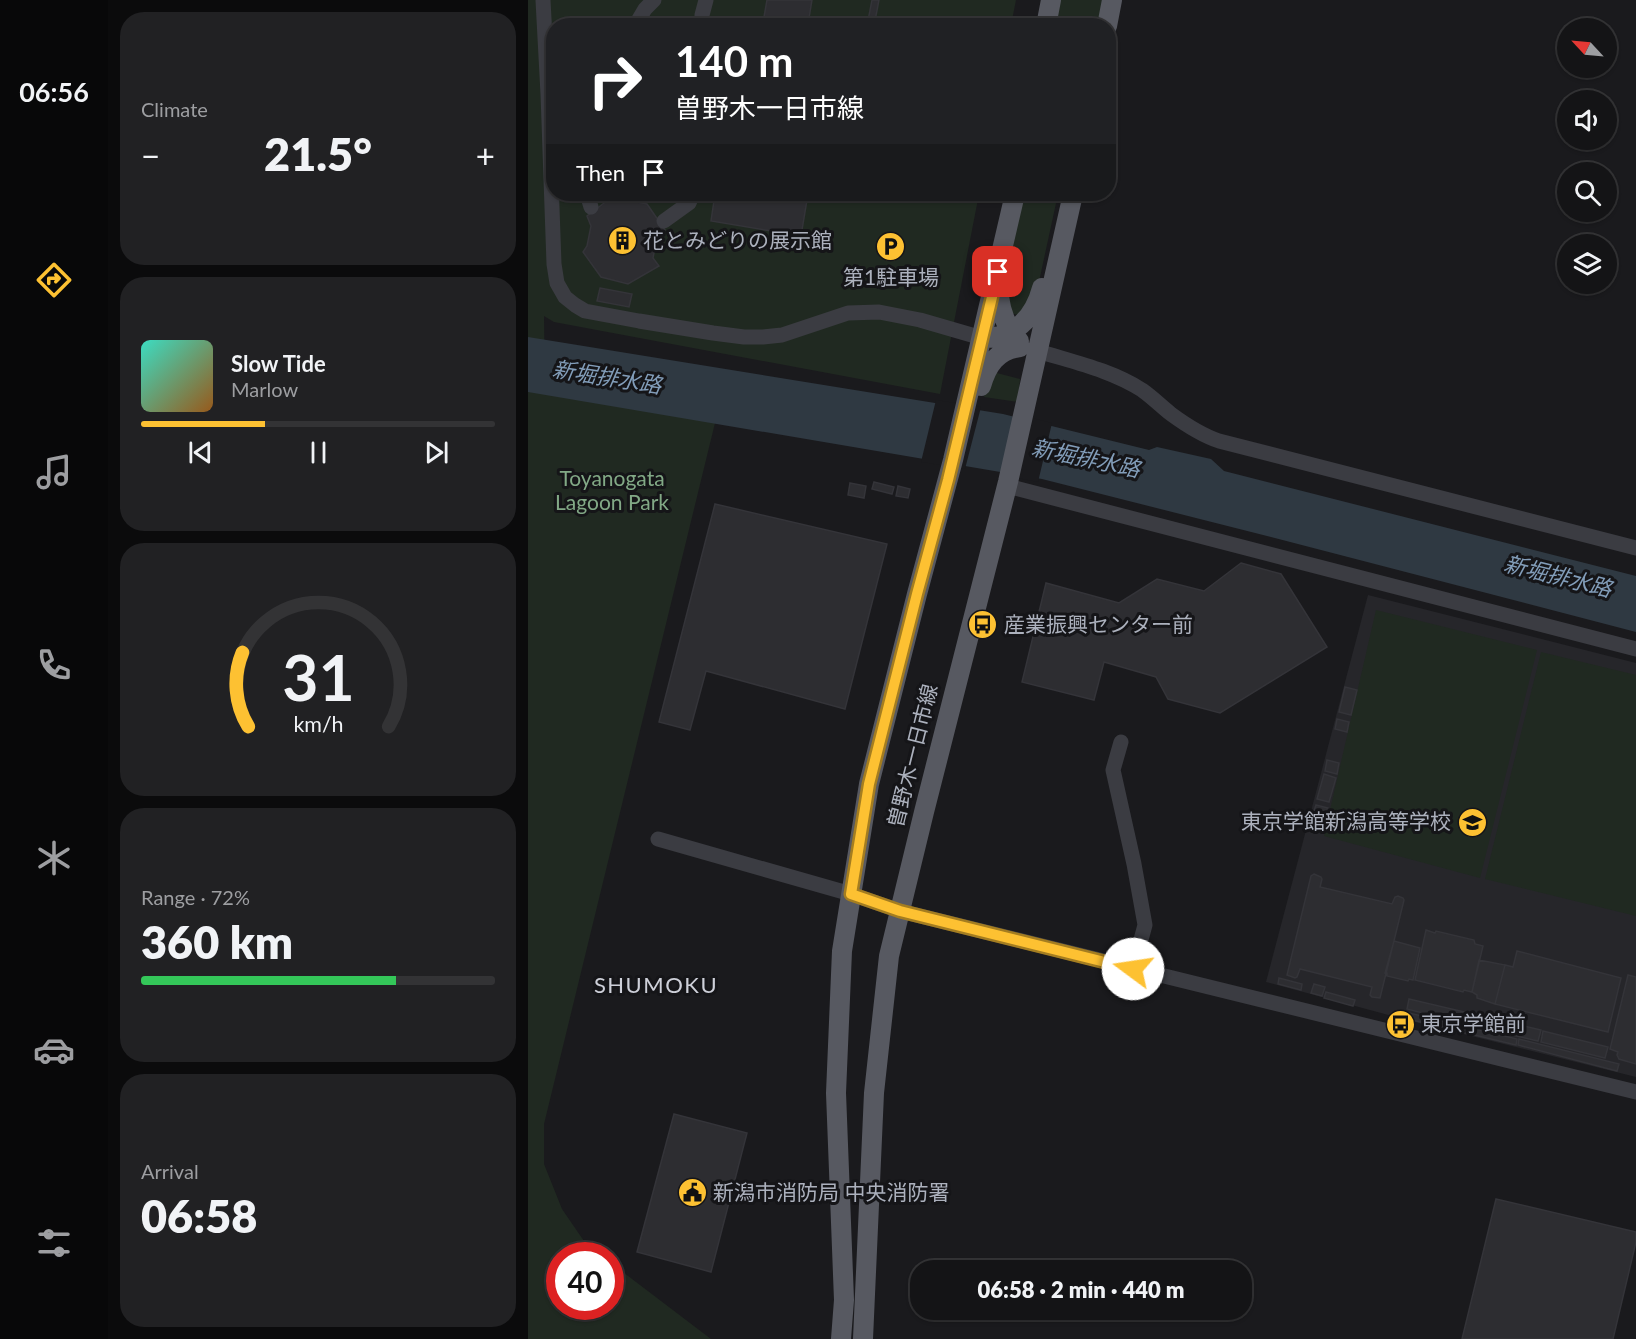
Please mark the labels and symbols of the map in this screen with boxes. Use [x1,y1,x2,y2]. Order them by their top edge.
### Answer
north arrow [1557,18,1617,78]
building icon: 花とみどりの展示館 [606,225,638,257]
place label: 花とみどりの展示館 [643,227,832,252]
parking icon: 第1駐車場 [875,231,907,263]
pin [972,246,1023,297]
place label: 第1駐車場 [843,264,939,289]
water label: 新堀排水路 [551,355,665,399]
water label: 新堀排水路 [1029,433,1145,483]
park label: Toyanogata Lagoon Park [555,465,669,514]
water label: 新堀排水路 [1501,549,1617,602]
bus stop icon: 産業振興センター前 [967,609,999,641]
place label: 産業振興センター前 [1004,611,1193,636]
street label: 曽野木一日市線 [882,681,941,830]
school or university icon: 東京学館新潟高等学校 [1456,806,1488,838]
place label: 東京学館新潟高等学校 [1241,808,1451,833]
position arrow [1101,937,1165,1001]
district label: SHUMOKU [594,971,718,998]
bus stop icon: 東京学館前 [1384,1008,1416,1040]
place label: 東京学館前 [1421,1010,1526,1035]
public building icon: 新潟市消防局 中央消防署 [676,1177,708,1209]
place label: 新潟市消防局 中央消防署 [713,1179,949,1204]
speed limit sign: 40 [546,1242,624,1320]

